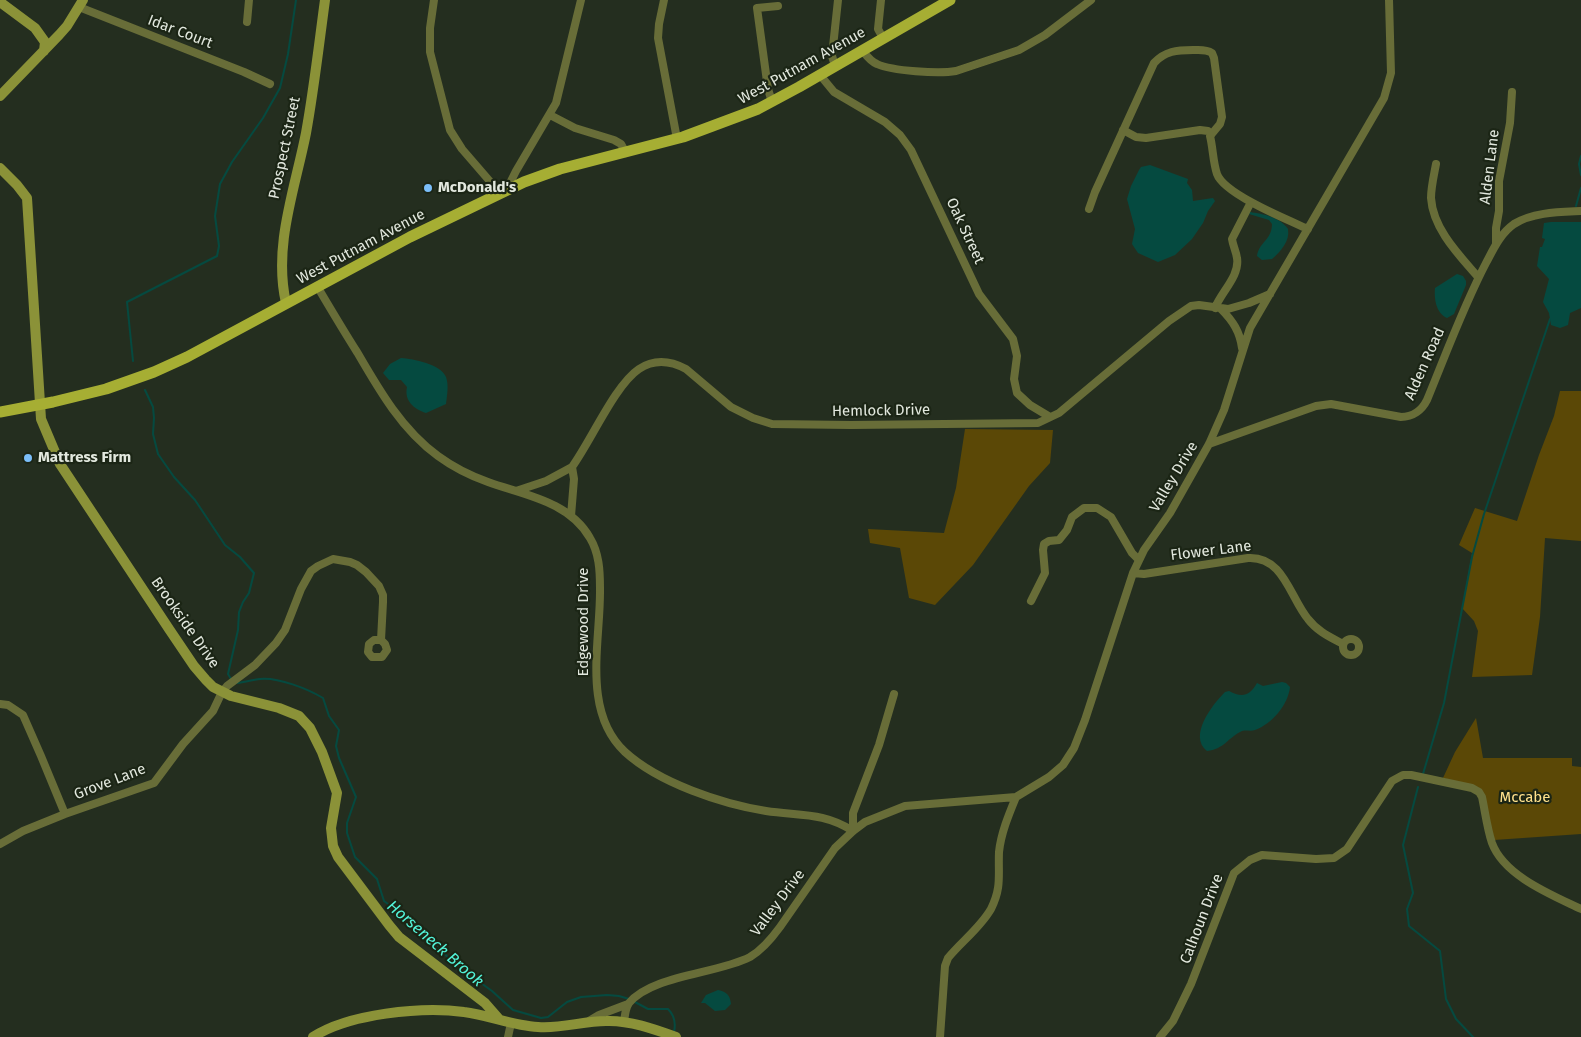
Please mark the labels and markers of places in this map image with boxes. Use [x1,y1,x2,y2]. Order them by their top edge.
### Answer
place label: McDonald's [438,179,516,197]
marker: McDonald's [422,182,434,194]
place label: Mattress Firm [38,449,131,467]
marker: Mattress Firm [22,452,34,464]

